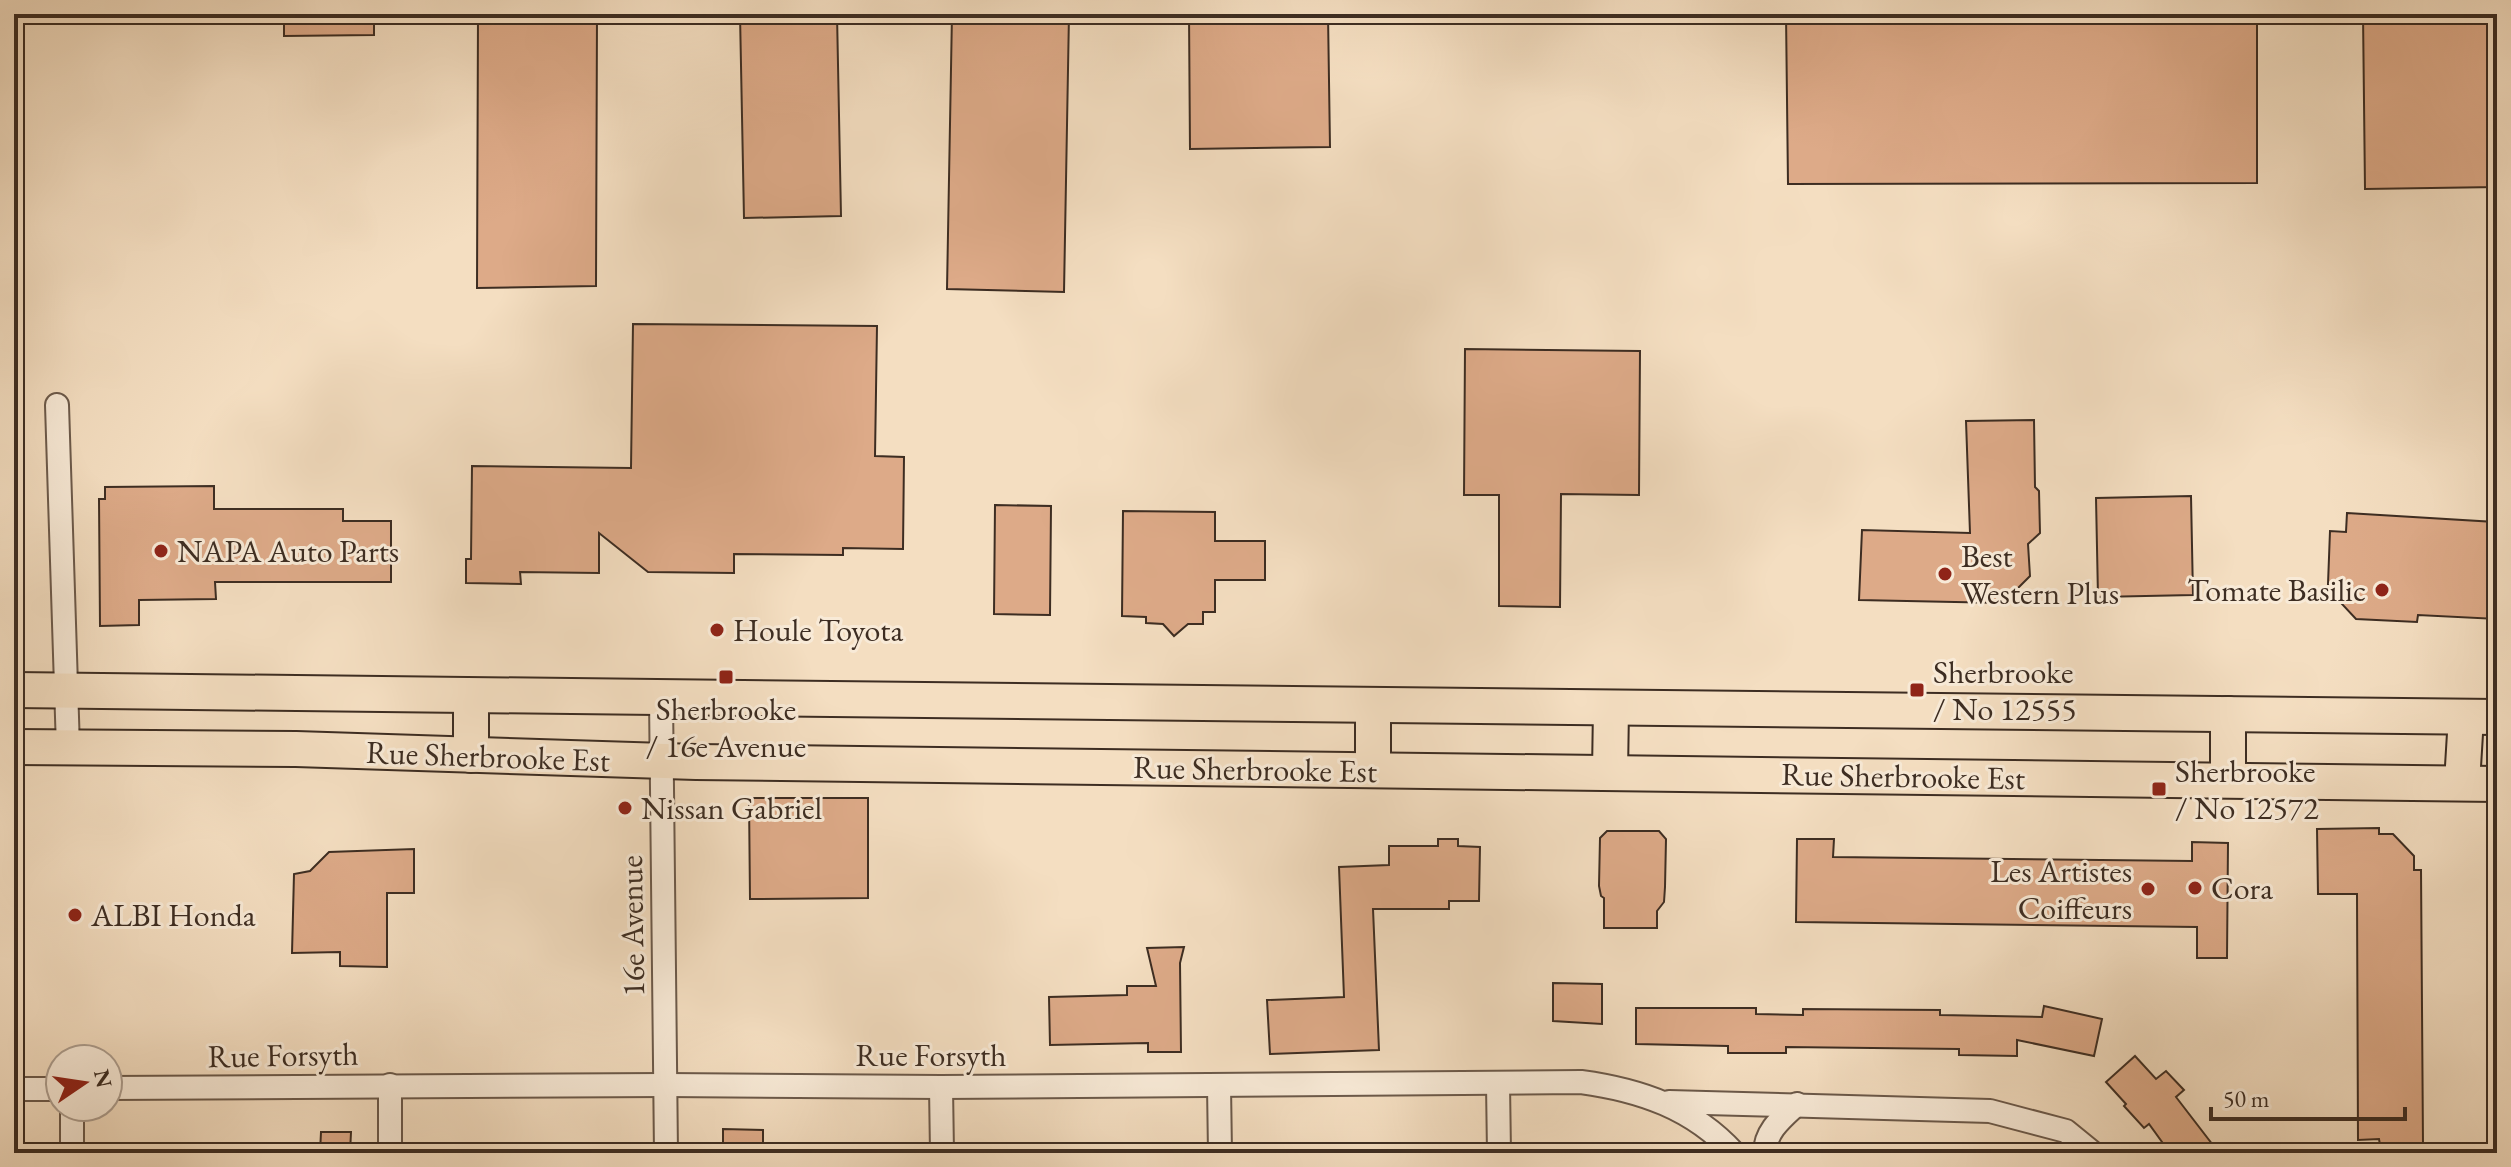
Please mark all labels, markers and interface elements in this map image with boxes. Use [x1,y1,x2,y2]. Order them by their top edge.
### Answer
place label: NAPA Auto Parts [177,530,399,572]
place label: Best Western Plus [1961,535,2119,614]
marker: NAPA Auto Parts [152,542,170,560]
marker: Best Western Plus [1936,565,1954,583]
place label: Tomate Basilic [2187,569,2366,611]
marker: Tomate Basilic [2373,581,2391,599]
place label: Houle Toyota [733,609,903,651]
marker: Houle Toyota [708,621,726,639]
place label: Sherbrooke / No 12555 [1933,651,2077,730]
marker: Sherbrooke / 16e Avenue [717,668,735,686]
marker: Sherbrooke / No 12555 [1908,681,1926,699]
place label: Sherbrooke / 16e Avenue [646,688,806,767]
street label: Rue Sherbrooke Est [365,731,611,781]
street label: Rue Sherbrooke Est [1133,746,1377,792]
place label: Sherbrooke / No 12572 [2175,750,2319,829]
street label: Rue Sherbrooke Est [1781,753,2025,799]
marker: Sherbrooke / No 12572 [2150,780,2168,798]
place label: Nissan Gabriel [641,787,823,829]
marker: Nissan Gabriel [616,799,634,817]
place label: Les Artistes Coiffeurs [1990,850,2132,929]
street label: 16e Avenue [610,855,654,997]
place label: Cora [2211,867,2273,909]
marker: Cora [2186,879,2204,897]
marker: Les Artistes Coiffeurs [2139,880,2157,898]
place label: ALBI Honda [90,894,256,936]
marker: ALBI Honda [66,906,84,924]
street label: Rue Forsyth [207,1033,359,1077]
street label: Rue Forsyth [855,1034,1007,1076]
north arrow [44,1043,124,1123]
text: N [87,1067,119,1091]
scale bar [2211,1071,2405,1121]
text: 50 m [2223,1083,2270,1114]

